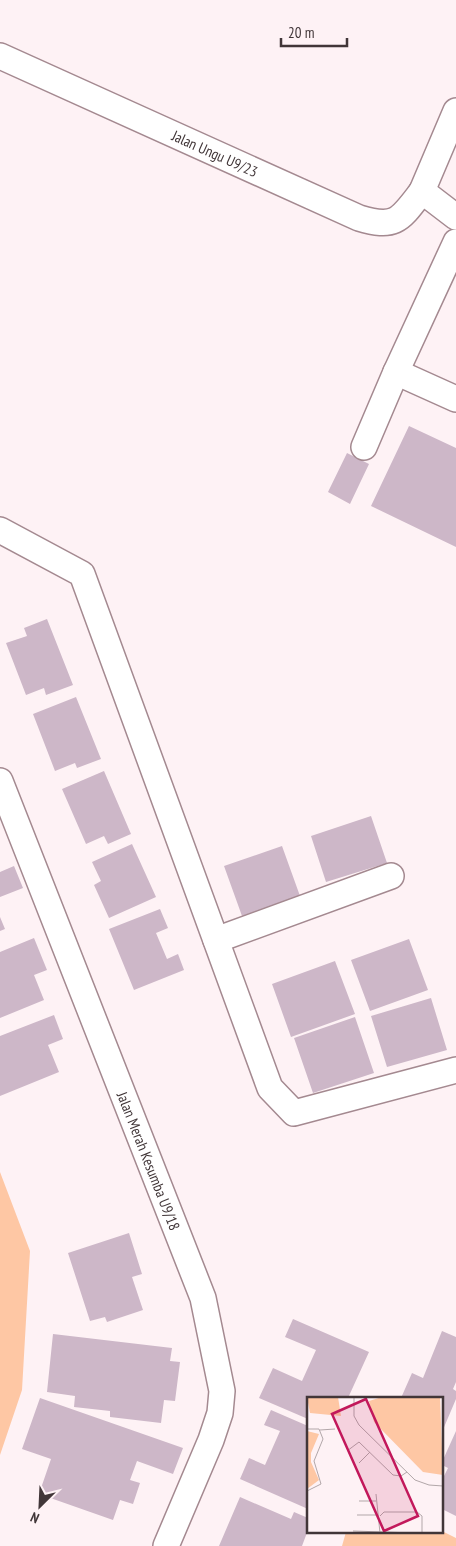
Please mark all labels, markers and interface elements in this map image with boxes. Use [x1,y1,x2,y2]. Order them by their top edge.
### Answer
scale bar [281,15,347,47]
text: 20 m [288,23,314,42]
street label: Jalan Ungu U9/23 [168,125,261,181]
street label: Jalan Merah Kesumba U9/18 [113,1088,185,1233]
inset map [307,1397,444,1534]
north arrow [15,1481,65,1531]
text: N [28,1508,42,1528]

